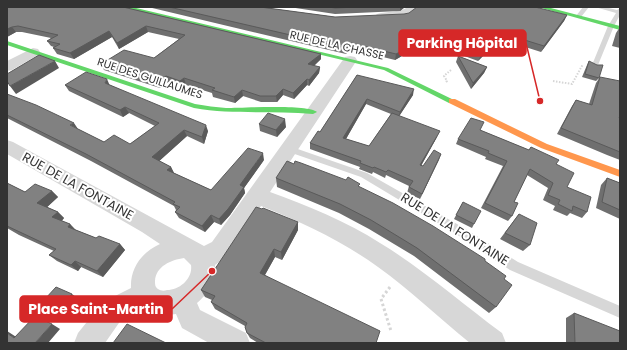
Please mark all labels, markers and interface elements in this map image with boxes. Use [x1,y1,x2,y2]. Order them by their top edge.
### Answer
street label: RUE DE LA CHASSE [288,26,386,64]
callout: Parking Hôpital [399,30,526,56]
text: Parking Hôpital [406,33,518,53]
street label: RUE DES GUILLAUMES [95,53,205,103]
street label: RUE DE LA FONTAINE [19,147,137,225]
street label: RUE DE LA FONTAINE [397,188,513,270]
callout: Place Saint-Martin [20,296,172,322]
text: Place Saint-Martin [28,299,164,319]

